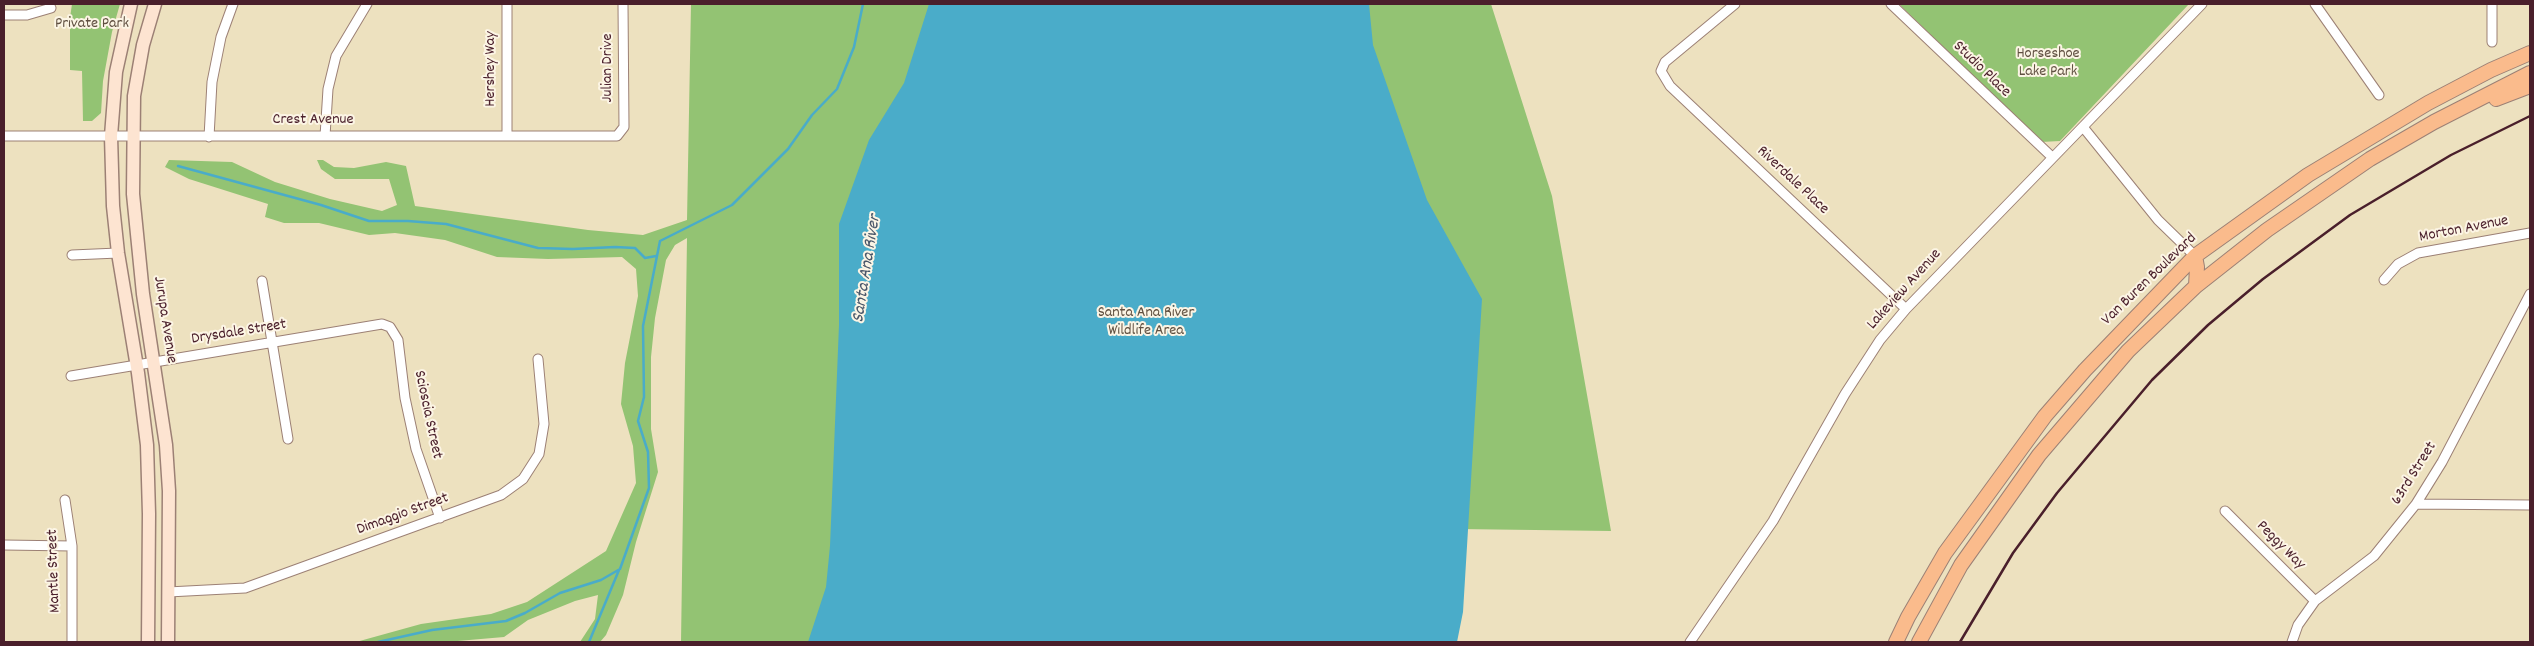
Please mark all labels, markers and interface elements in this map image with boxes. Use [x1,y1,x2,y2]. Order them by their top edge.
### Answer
park label: Private Park [55,15,129,35]
street label: Hershey Way [482,31,502,107]
street label: Julian Drive [599,34,619,102]
street label: Studio Place [1948,38,2014,102]
park label: Horseshoe Lake Park [2016,45,2080,83]
street label: Crest Avenue [273,111,353,131]
street label: Riverdale Place [1752,143,1832,219]
street label: Morton Avenue [2418,212,2510,248]
water label: Santa Ana River [849,214,887,324]
street label: Van Buren Boulevard [2098,230,2202,330]
street label: Lakeview Avenue [1864,246,1946,334]
street label: Jurupa Avenue [148,275,180,365]
park label: Santa Ana River Wildlife Area [1098,304,1194,342]
street label: Drysdale Street [190,316,288,350]
street label: Scioscia Street [408,369,446,461]
street label: 63rd Street [2388,439,2442,509]
street label: Dimaggio Street [354,490,452,540]
street label: Peggy Way [2251,517,2309,575]
street label: Mantle Street [44,529,66,613]

